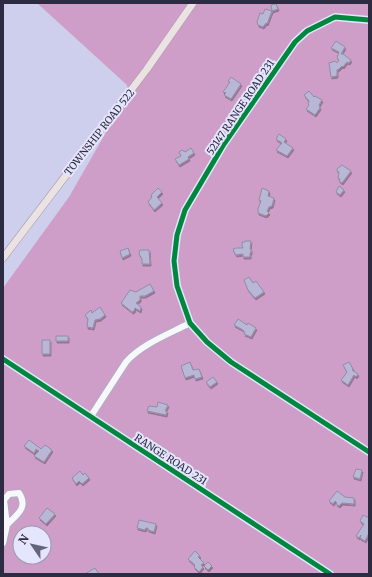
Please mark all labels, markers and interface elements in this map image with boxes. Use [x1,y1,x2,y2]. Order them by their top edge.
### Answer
street label: 52147 RANGE ROAD 231 [204,57,277,158]
street label: TOWNSHIP ROAD 522 [62,86,137,178]
street label: RANGE ROAD 231 [132,431,210,488]
north arrow [12,525,52,565]
text: N [15,532,32,547]

